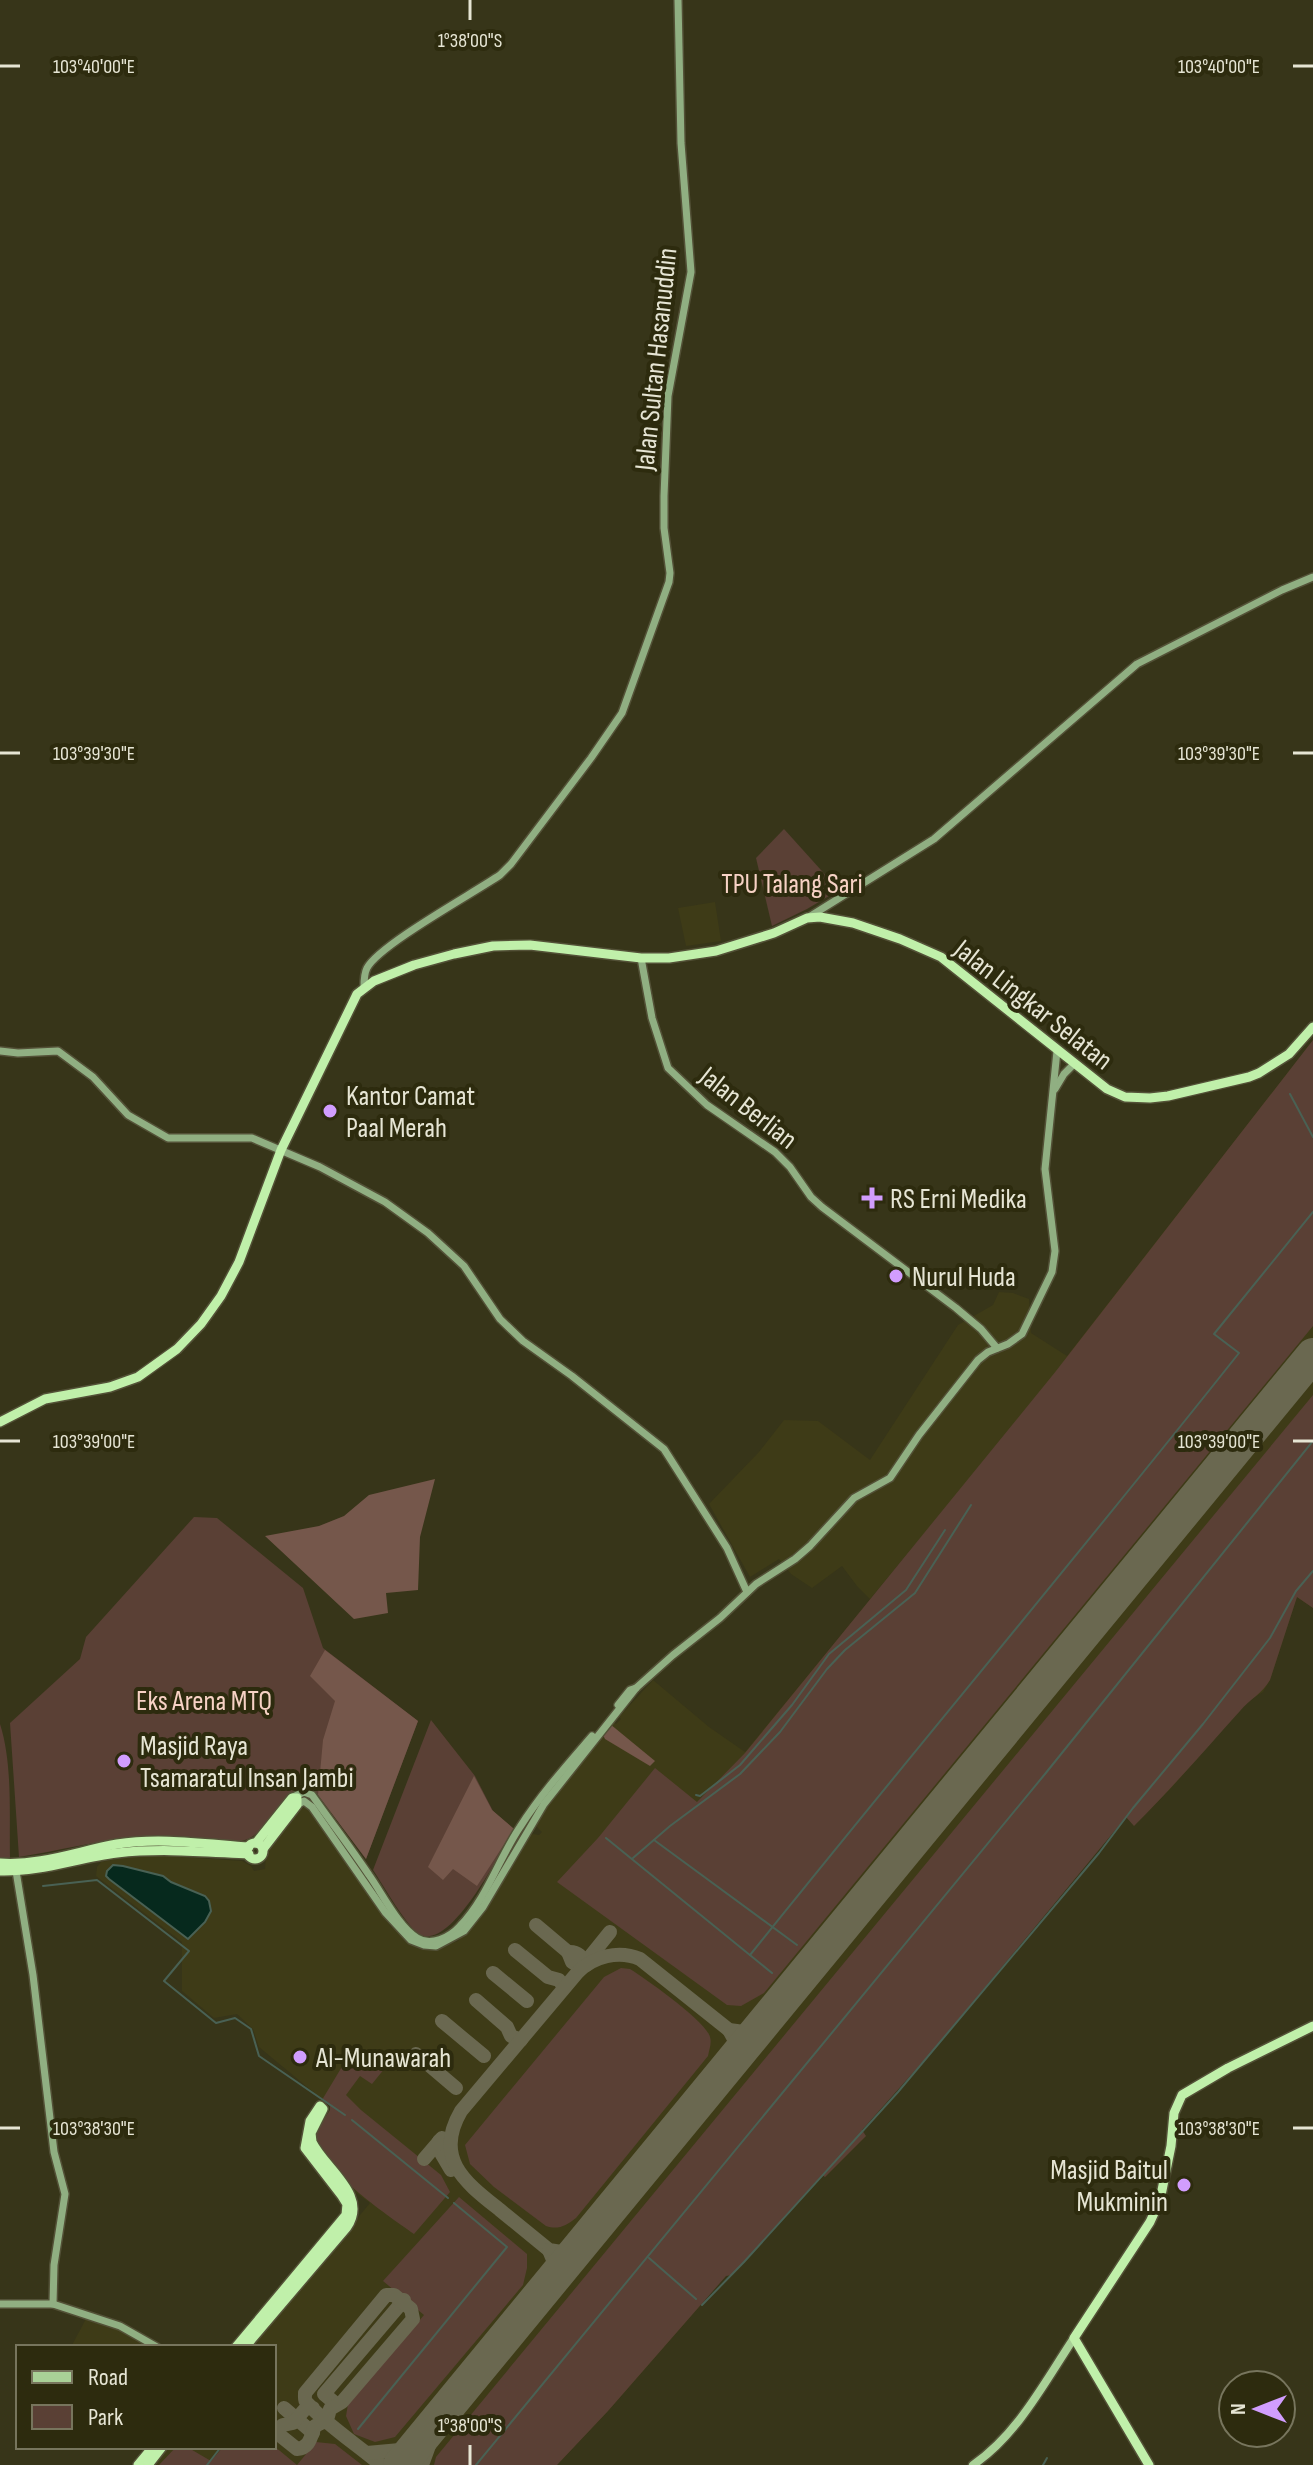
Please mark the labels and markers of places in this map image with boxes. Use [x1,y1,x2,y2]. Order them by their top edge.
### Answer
place label: Kantor Camat Paal Merah [346,1080,475,1145]
marker: Kantor Camat Paal Merah [321,1102,339,1120]
place label: RS Erni Medika [890,1183,1027,1216]
marker: RS Erni Medika [861,1187,883,1209]
place label: Nurul Huda [912,1261,1016,1294]
marker: Nurul Huda [887,1267,905,1285]
place label: Masjid Raya Tsamaratul Insan Jambi [140,1730,354,1795]
marker: Masjid Raya Tsamaratul Insan Jambi [115,1752,133,1770]
place label: Al-Munawarah [315,2042,451,2075]
marker: Al-Munawarah [291,2048,309,2066]
place label: Masjid Baitul Mukminin [1050,2154,1168,2219]
marker: Masjid Baitul Mukminin [1175,2176,1193,2194]

